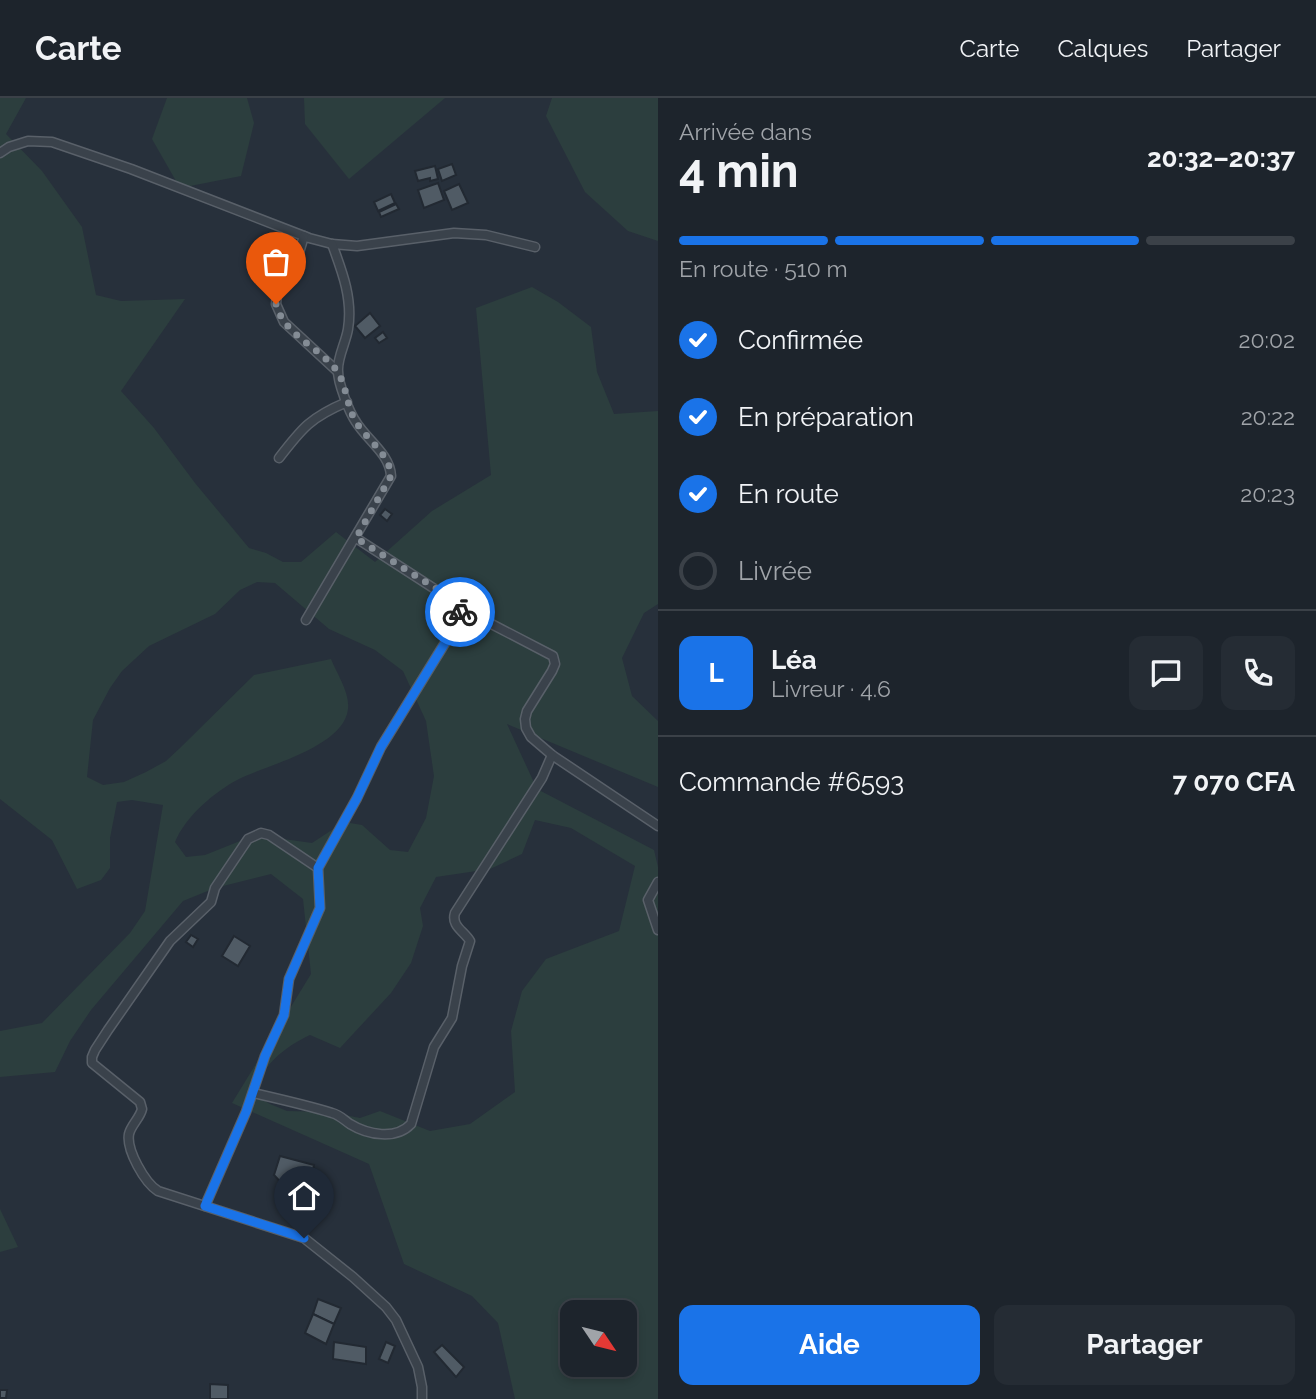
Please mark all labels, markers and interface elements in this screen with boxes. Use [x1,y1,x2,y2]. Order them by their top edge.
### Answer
text: Carte [35,29,122,68]
text: Carte [960,34,1019,63]
text: Calques [1057,34,1148,63]
text: Partager [1186,34,1281,63]
text: Arrivée dans [679,118,812,145]
text: 20:32–20:37 [1147,143,1295,173]
text: 4 min [679,144,799,198]
pin [246,232,306,304]
icon: bag [257,243,295,281]
text: En route · 510 m [679,255,848,282]
icon: check [679,321,717,359]
text: Confirmée [738,325,863,355]
text: 20:02 [1239,326,1295,353]
icon: check [679,398,717,436]
text: En préparation [738,402,914,432]
text: 20:22 [1241,403,1295,430]
icon: check [679,475,717,513]
text: En route [738,479,839,509]
text: 20:23 [1240,480,1295,507]
text: Livrée [738,556,812,586]
courier [425,577,495,647]
icon: bike [441,593,479,631]
button: chat [1129,636,1203,710]
button: phone [1221,636,1295,710]
text: Léa [771,645,817,675]
text: L [708,658,724,688]
text: Livreur · 4.6 [771,675,891,702]
text: Commande #6593 [679,767,904,797]
text: 7 070 CFA [1173,767,1295,797]
pin [274,1166,334,1238]
icon: home [285,1177,323,1215]
north arrow [560,1300,637,1377]
map controls [560,1300,637,1377]
button: Aide [679,1305,980,1385]
button: Partager [994,1305,1295,1385]

